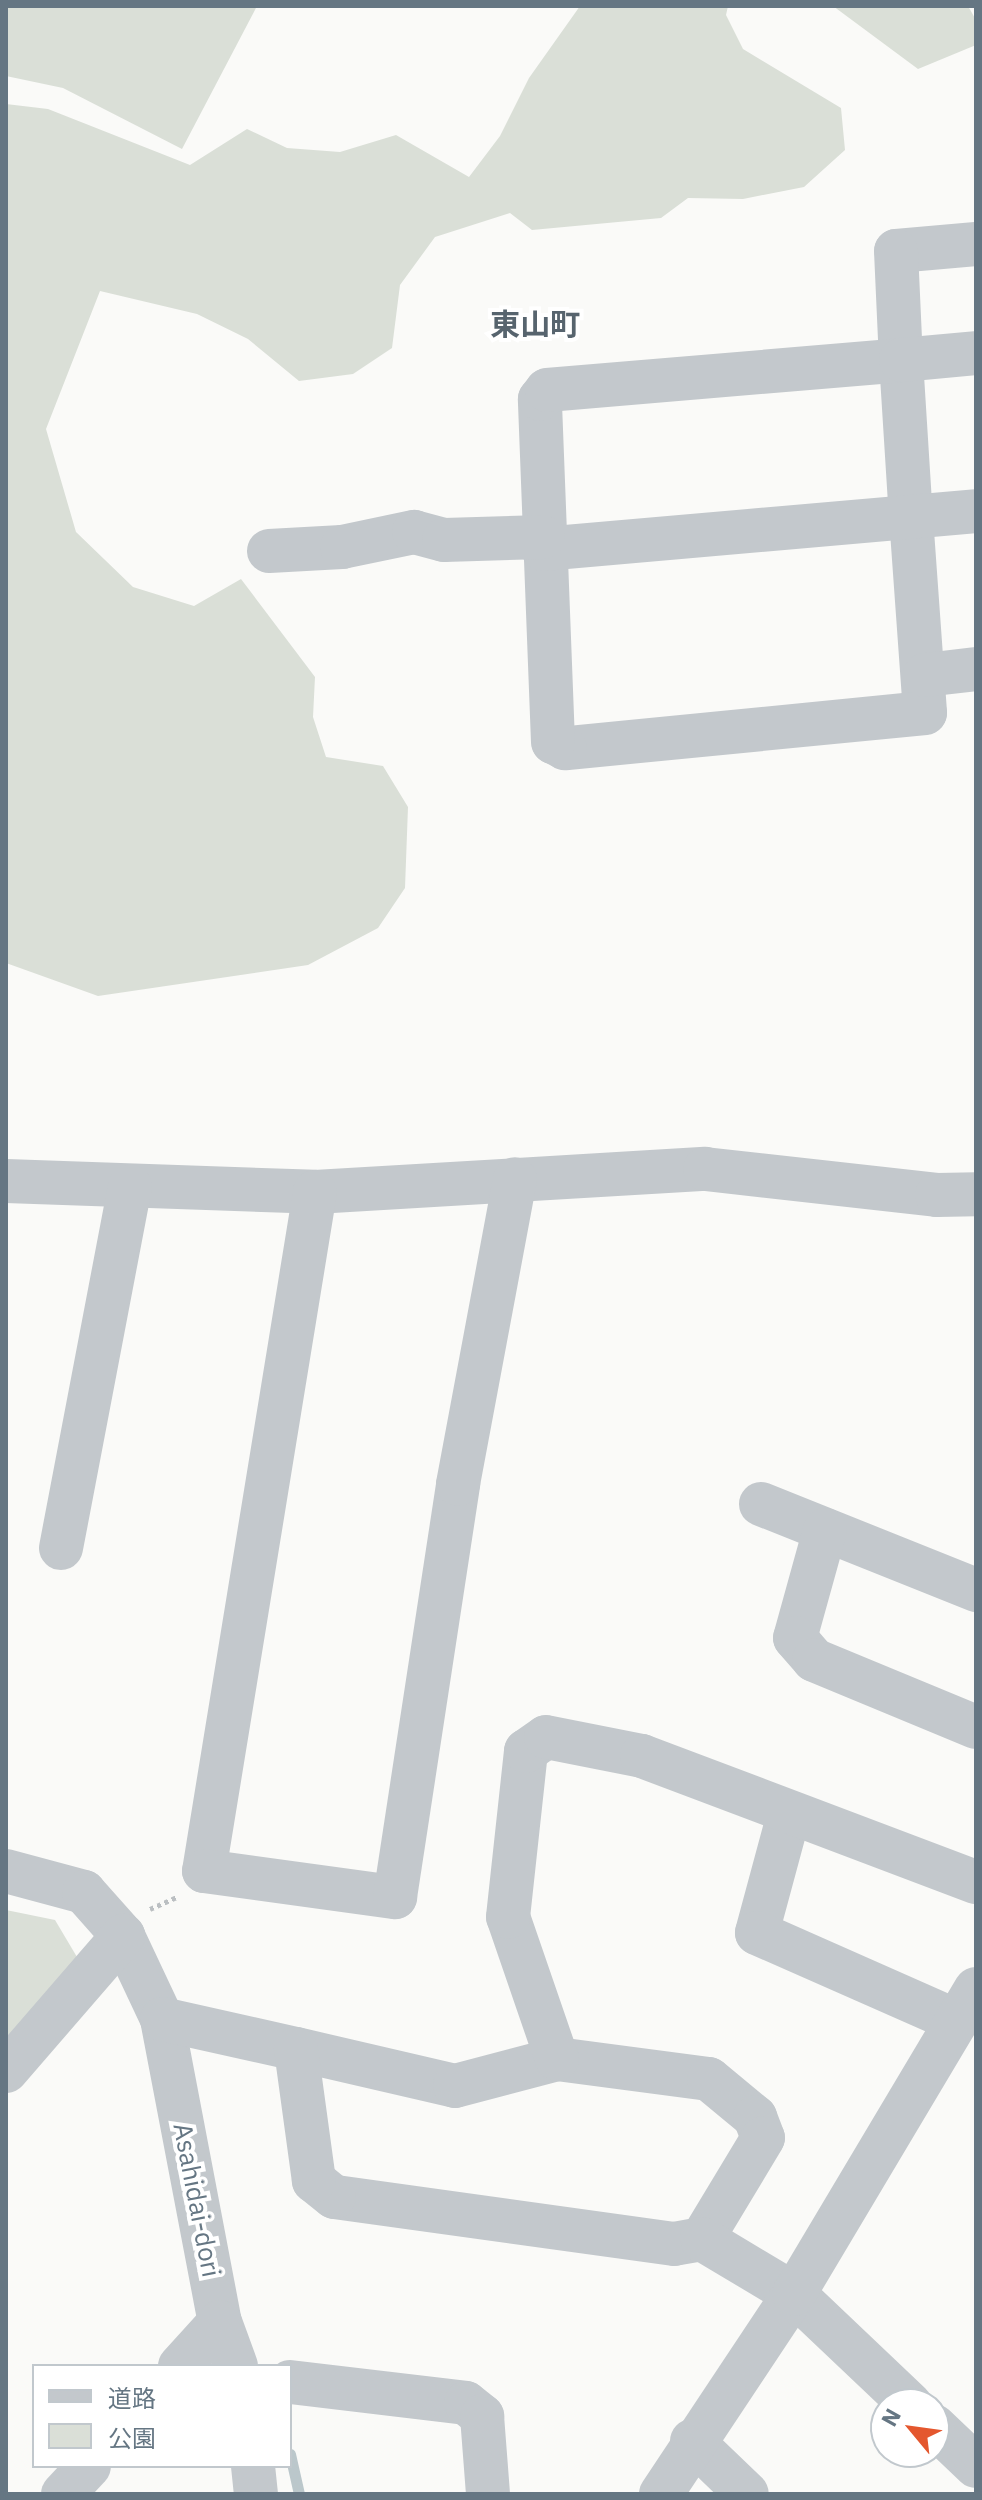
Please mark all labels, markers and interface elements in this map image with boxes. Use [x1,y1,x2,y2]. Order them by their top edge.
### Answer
district label: 東山町 [490,306,580,342]
street label: Asahidai-dori [167,2120,227,2280]
legend [32,2364,292,2468]
text: 道路 [108,2382,156,2414]
north arrow [870,2388,950,2468]
text: N [874,2403,907,2431]
text: 公園 [108,2422,156,2454]

